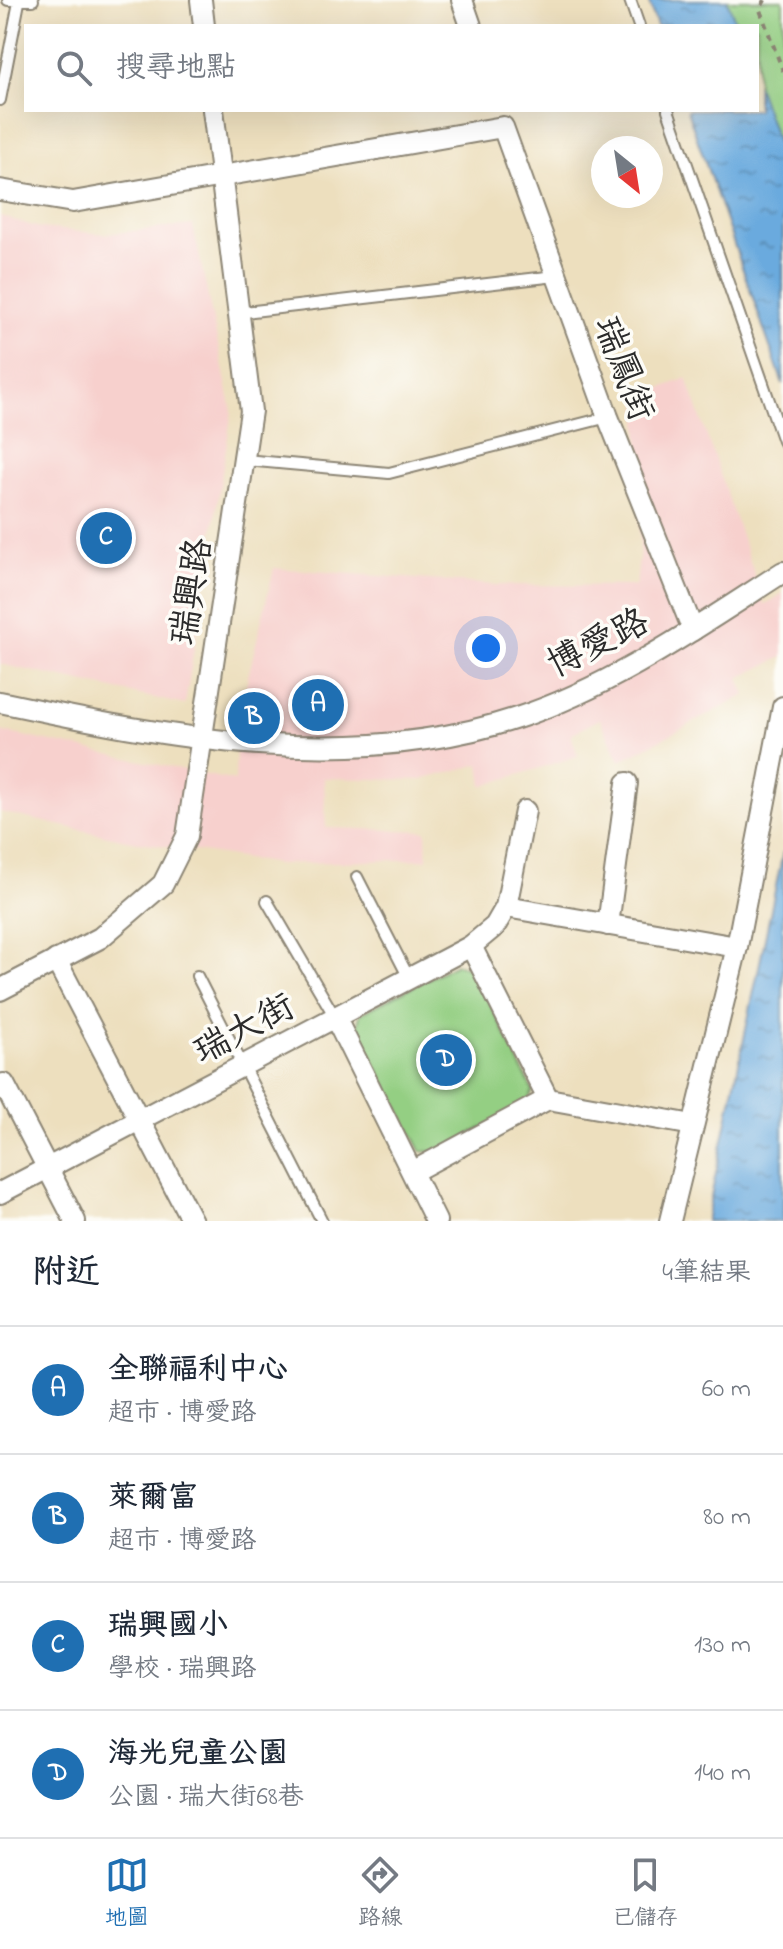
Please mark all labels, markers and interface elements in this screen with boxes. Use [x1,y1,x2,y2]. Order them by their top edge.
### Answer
search box [24,24,759,112]
icon: search [52,46,96,90]
text: 搜尋地點 [116,47,236,91]
north arrow [591,136,663,208]
street label: 瑞鳳街 [578,310,666,430]
pin: C [80,508,132,568]
street label: 瑞興路 [159,534,228,649]
street label: 博愛路 [539,597,659,693]
your location [466,628,506,668]
pin: A [292,675,344,735]
pin: B [228,688,280,748]
street label: 瑞大街 [185,982,305,1080]
pin: D [420,1030,472,1090]
text: 附近 [32,1249,100,1299]
text: 4筆結果 [662,1255,751,1293]
text: 全聯福利中心 [108,1349,288,1393]
text: A [50,1371,66,1409]
text: 60 m [702,1371,751,1409]
text: 超市 · 博愛路 [108,1395,257,1433]
text: 萊爾富 [108,1477,198,1521]
text: B [49,1499,67,1537]
text: 80 m [703,1499,751,1537]
text: 超市 · 博愛路 [108,1523,257,1561]
text: 瑞興國小 [108,1605,228,1649]
text: C [51,1627,65,1665]
text: 130 m [694,1627,751,1665]
text: 學校 · 瑞興路 [108,1651,257,1689]
text: 海光兒童公園 [108,1733,288,1777]
text: D [48,1755,68,1793]
text: 140 m [694,1755,751,1793]
text: 公園 · 瑞大街68巷 [108,1779,304,1817]
tab: 地圖 [105,1853,149,1935]
tab: 路線 [358,1853,402,1935]
tab: 已儲存 [612,1853,678,1935]

